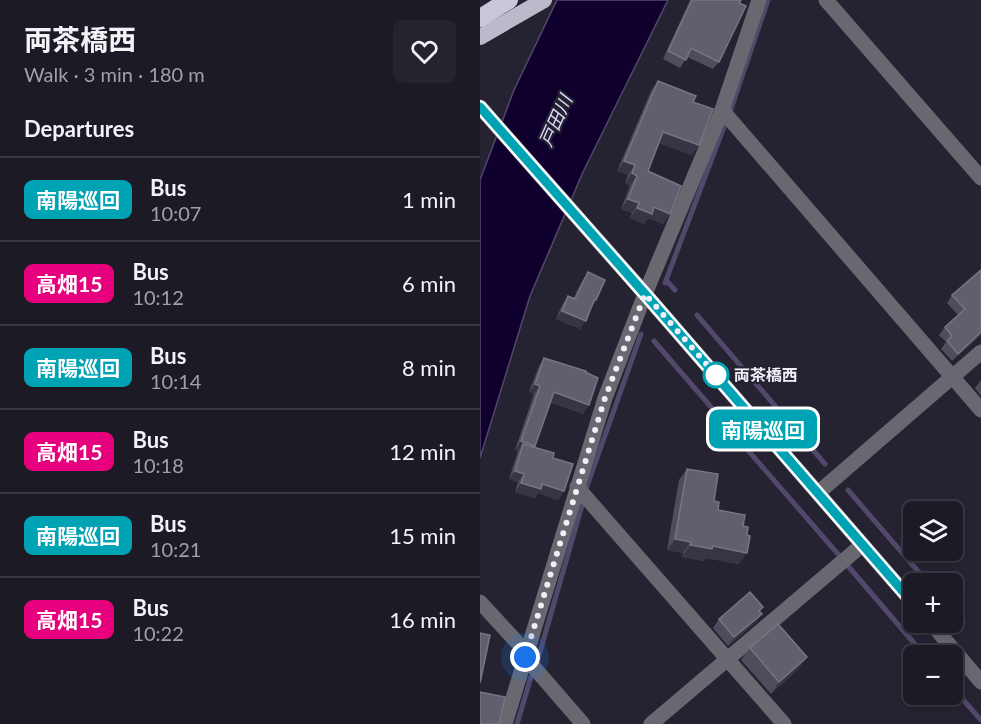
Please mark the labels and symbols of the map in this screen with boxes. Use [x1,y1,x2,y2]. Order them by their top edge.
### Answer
water label: 戸田川 [534,90,577,150]
marker: 両茶橋西 [703,362,729,388]
place label: 両茶橋西 [734,365,798,384]
line badge: 南陽巡回 [721,410,805,448]
your location [510,642,540,672]

